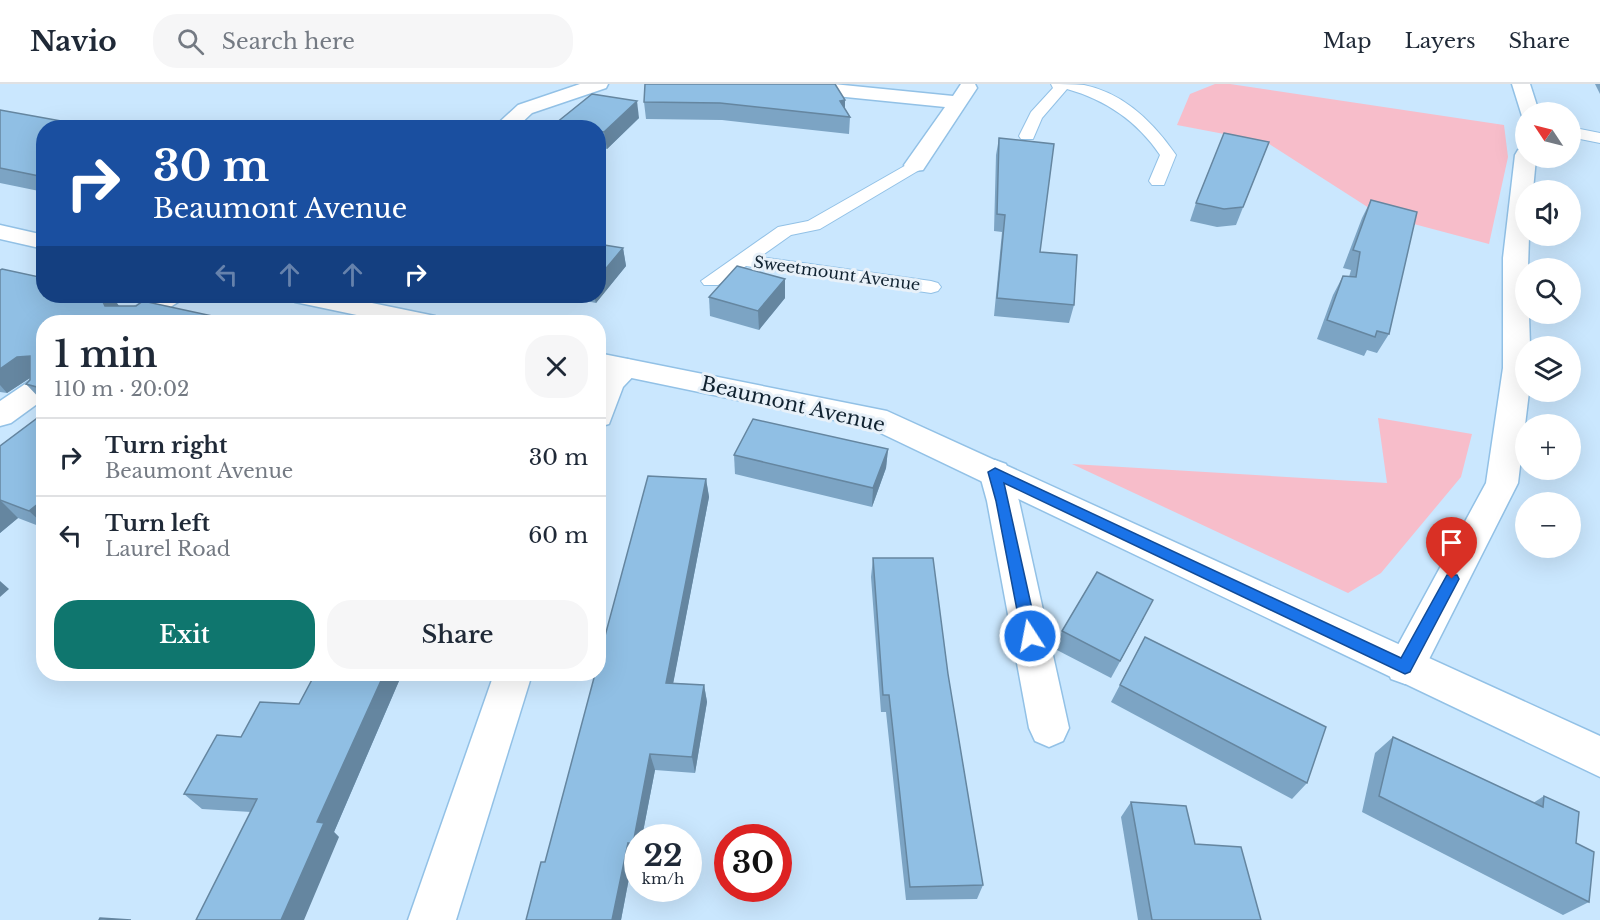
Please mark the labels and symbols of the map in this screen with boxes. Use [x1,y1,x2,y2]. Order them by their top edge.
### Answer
north arrow [1515,102,1581,168]
street label: Sweetmount Avenue [752,251,922,295]
street label: Beaumont Avenue [699,371,887,437]
pin [1426,517,1477,579]
position arrow [998,604,1062,668]
speed limit sign: 30 [714,824,792,902]

